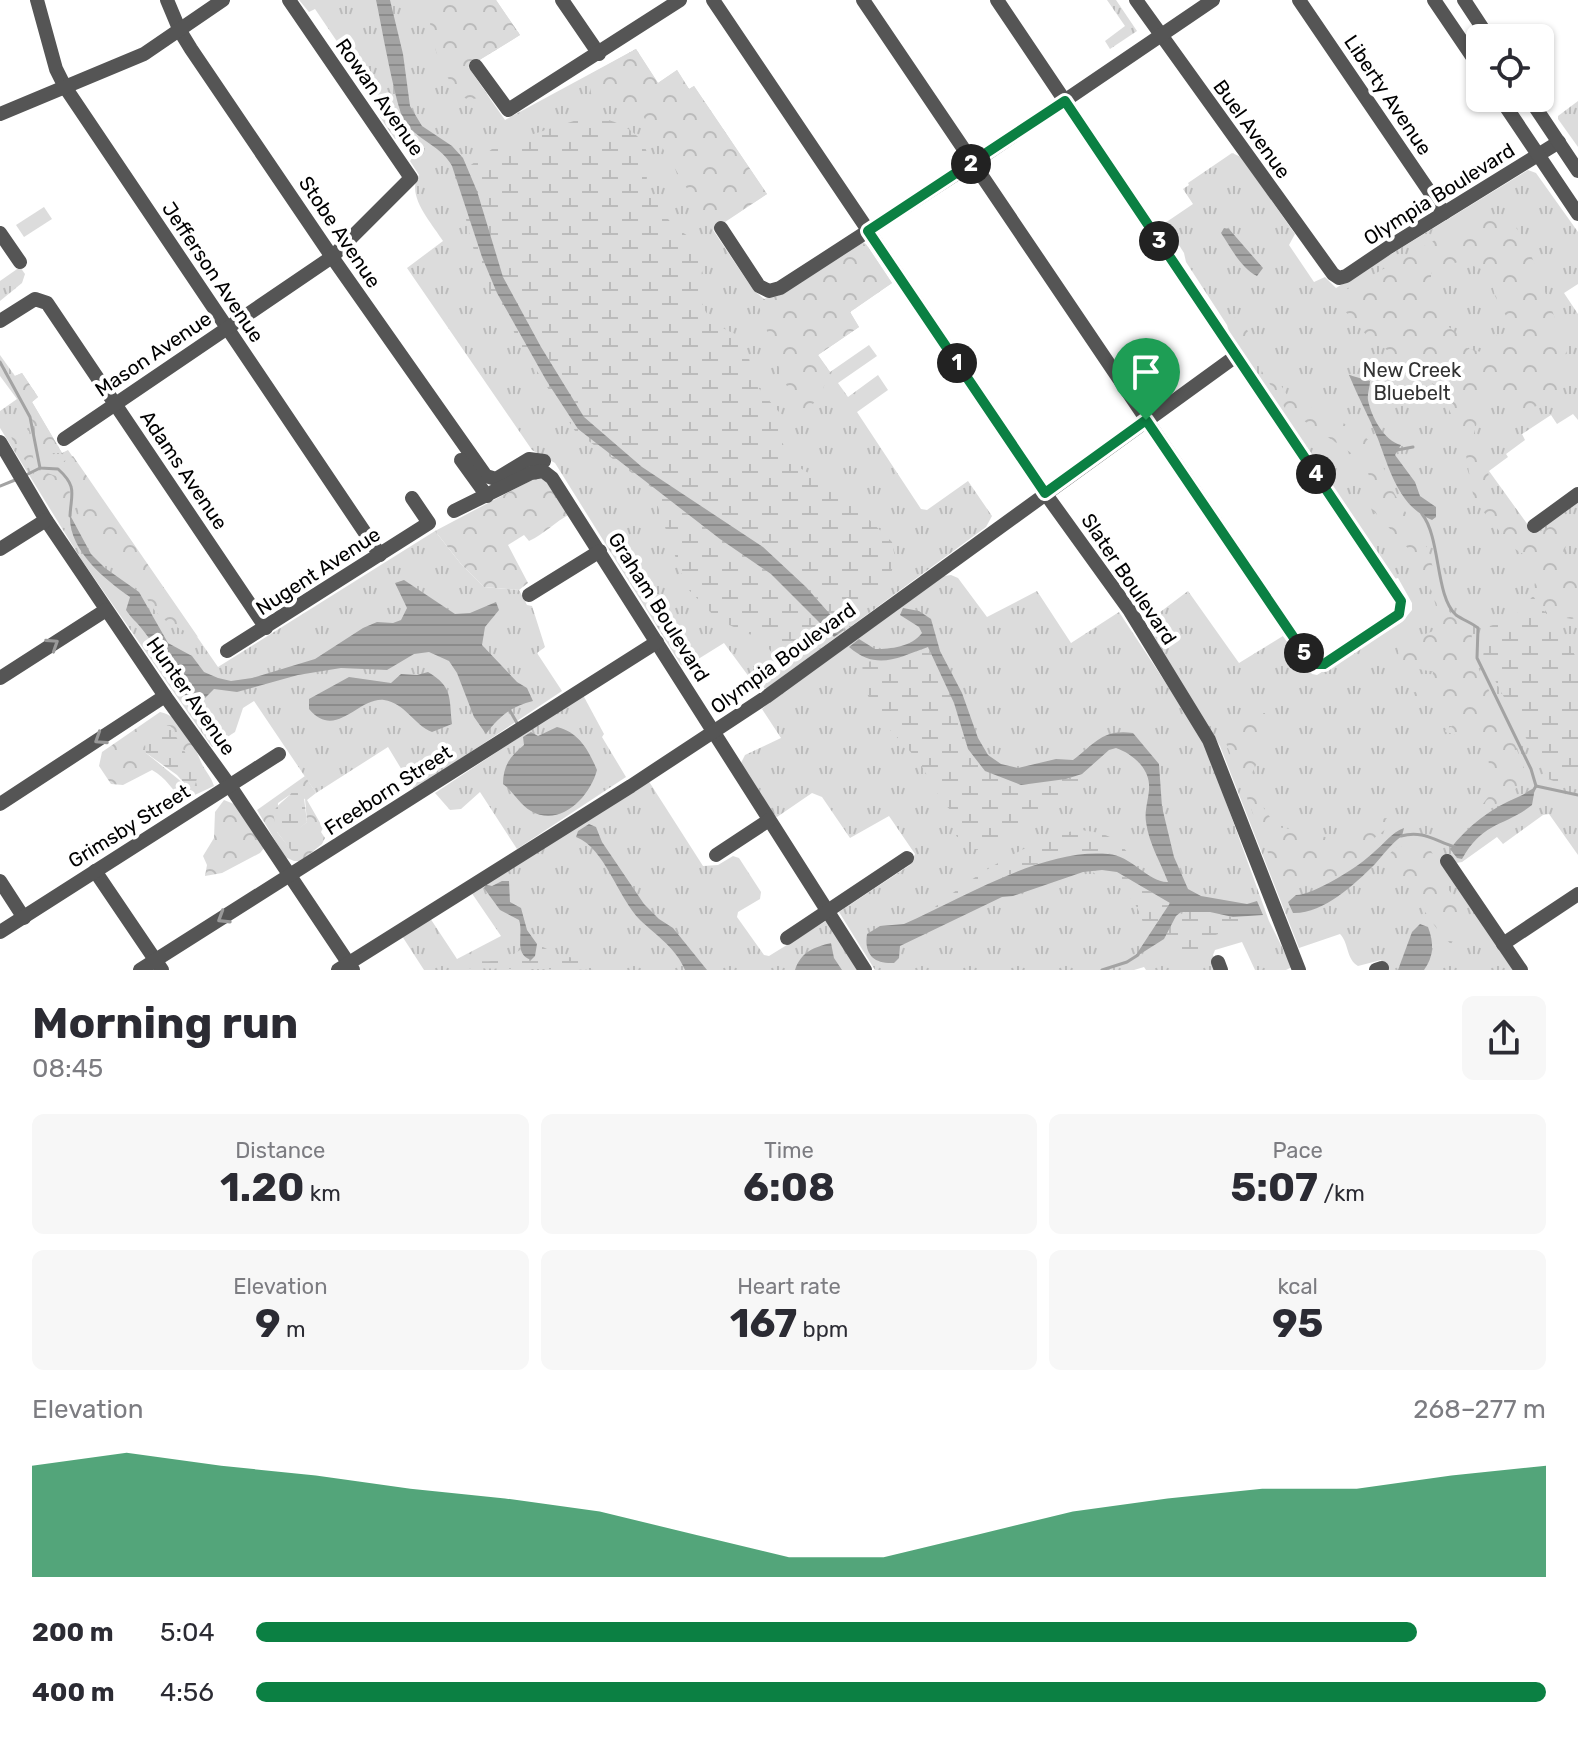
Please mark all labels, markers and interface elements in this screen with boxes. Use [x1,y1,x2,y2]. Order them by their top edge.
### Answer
map controls [1466,24,1554,112]
button: locate [1466,24,1554,112]
street label: Liberty Avenue [1339,30,1437,160]
street label: Rowan Avenue [331,34,429,160]
street label: Buel Avenue [1208,75,1296,183]
street label: Olympia Boulevard [1359,138,1519,250]
pin: 2 [951,144,991,184]
text: 2 [964,150,978,177]
street label: Stobe Avenue [294,172,386,292]
street label: Jefferson Avenue [157,197,269,347]
pin: 3 [1139,221,1179,261]
text: 3 [1152,227,1166,254]
street label: Mason Avenue [90,306,216,402]
pin [1112,338,1180,420]
pin: 1 [937,343,977,383]
text: 1 [952,349,962,376]
icon: arrive [1124,350,1168,394]
park label: New Creek Bluebelt [1363,358,1462,405]
street label: Adams Avenue [135,406,233,534]
pin: 4 [1296,454,1336,494]
text: 4 [1308,460,1324,487]
street label: Slater Boulevard [1076,509,1182,649]
street label: Nugent Avenue [251,522,385,620]
street label: Graham Boulevard [603,528,715,686]
street label: Olympia Boulevard [706,597,860,719]
street label: Hunter Avenue [141,632,241,760]
pin: 5 [1284,633,1324,673]
one-way arrow [44,638,59,653]
text: 5 [1297,639,1311,666]
one-way arrow [94,729,109,744]
street label: Freeborn Street [320,740,456,840]
street label: Grimsby Street [64,779,194,873]
one-way arrow [218,908,232,923]
button: share [1462,996,1546,1080]
text: Morning run [32,997,298,1049]
text: 08:45 [32,1053,103,1084]
text: Distance [235,1137,325,1164]
text: Time [764,1137,814,1164]
text: Pace [1272,1137,1323,1164]
text: 1.20 [220,1164,304,1211]
text: 6:08 [743,1164,835,1211]
text: 5:07 [1230,1164,1318,1211]
text: km [304,1180,341,1207]
text: /km [1318,1180,1365,1207]
text: Elevation [233,1273,327,1300]
text: Heart rate [737,1273,841,1300]
text: kcal [1277,1273,1318,1300]
text: 9 [255,1300,281,1347]
text: 167 [730,1300,797,1347]
text: 95 [1272,1300,1323,1347]
text: m [281,1316,306,1343]
text: bpm [797,1316,848,1343]
text: Elevation [32,1394,143,1425]
text: 268–277 m [1413,1394,1546,1425]
text: 200 m [32,1617,114,1648]
text: 5:04 [160,1617,215,1648]
text: 400 m [32,1677,114,1708]
text: 4:56 [160,1677,214,1708]

